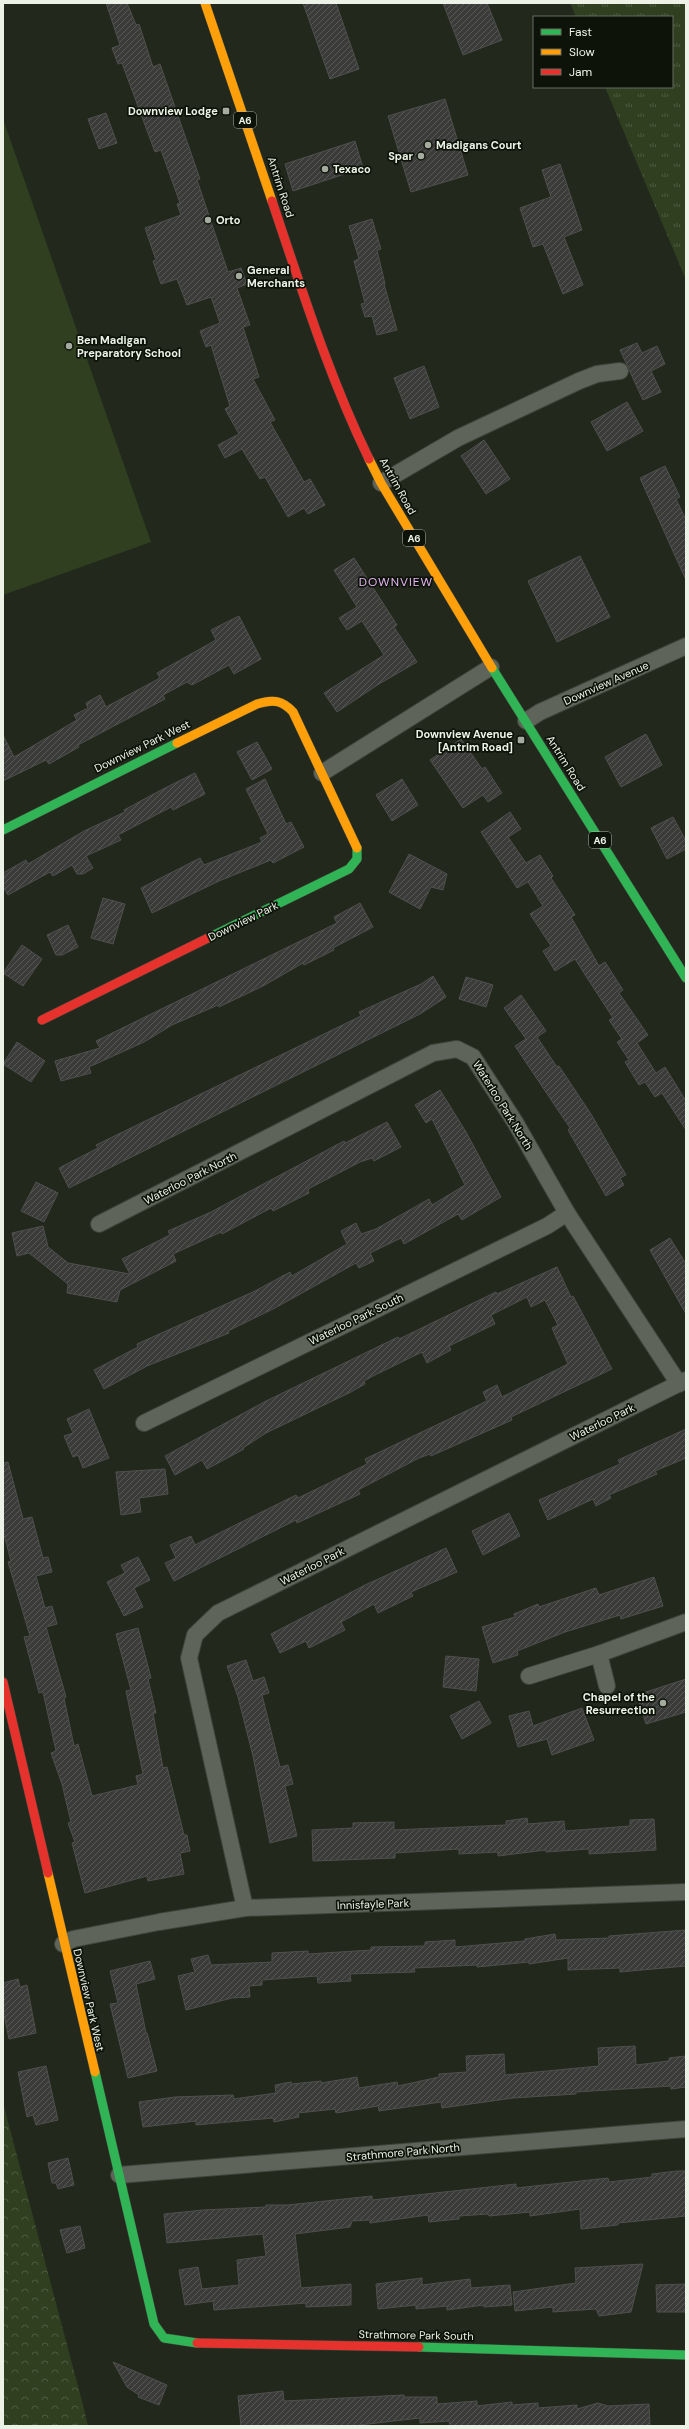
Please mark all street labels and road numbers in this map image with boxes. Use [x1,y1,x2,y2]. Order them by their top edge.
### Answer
road number: A6 [234,112,256,128]
street label: Antrim Road [265,155,297,219]
street label: Antrim Road [377,455,419,517]
road number: A6 [403,530,425,546]
street label: Downview Avenue [561,658,651,708]
street label: Downview Park West [92,717,192,775]
street label: Antrim Road [543,733,589,793]
road number: A6 [589,832,611,848]
street label: Downview Park [206,898,281,944]
street label: Waterloo Park North [470,1058,536,1152]
street label: Waterloo Park North [141,1149,239,1207]
street label: Waterloo Park South [306,1290,406,1348]
street label: Waterloo Park [567,1400,637,1444]
street label: Waterloo Park [277,1544,347,1588]
street label: Innisfayle Park [337,1896,410,1912]
street label: Downview Park West [70,1947,108,2053]
street label: Strathmore Park North [346,2140,460,2164]
street label: Strathmore Park South [358,2327,474,2343]

